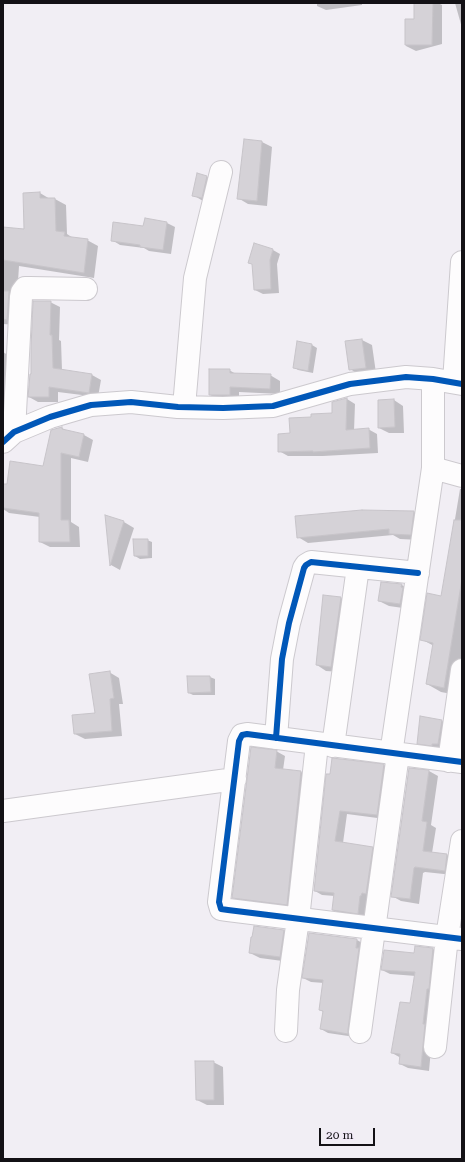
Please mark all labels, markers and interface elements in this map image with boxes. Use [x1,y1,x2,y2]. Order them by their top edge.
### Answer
scale bar [321,1120,377,1146]
text: 20 m [326,1128,353,1142]

